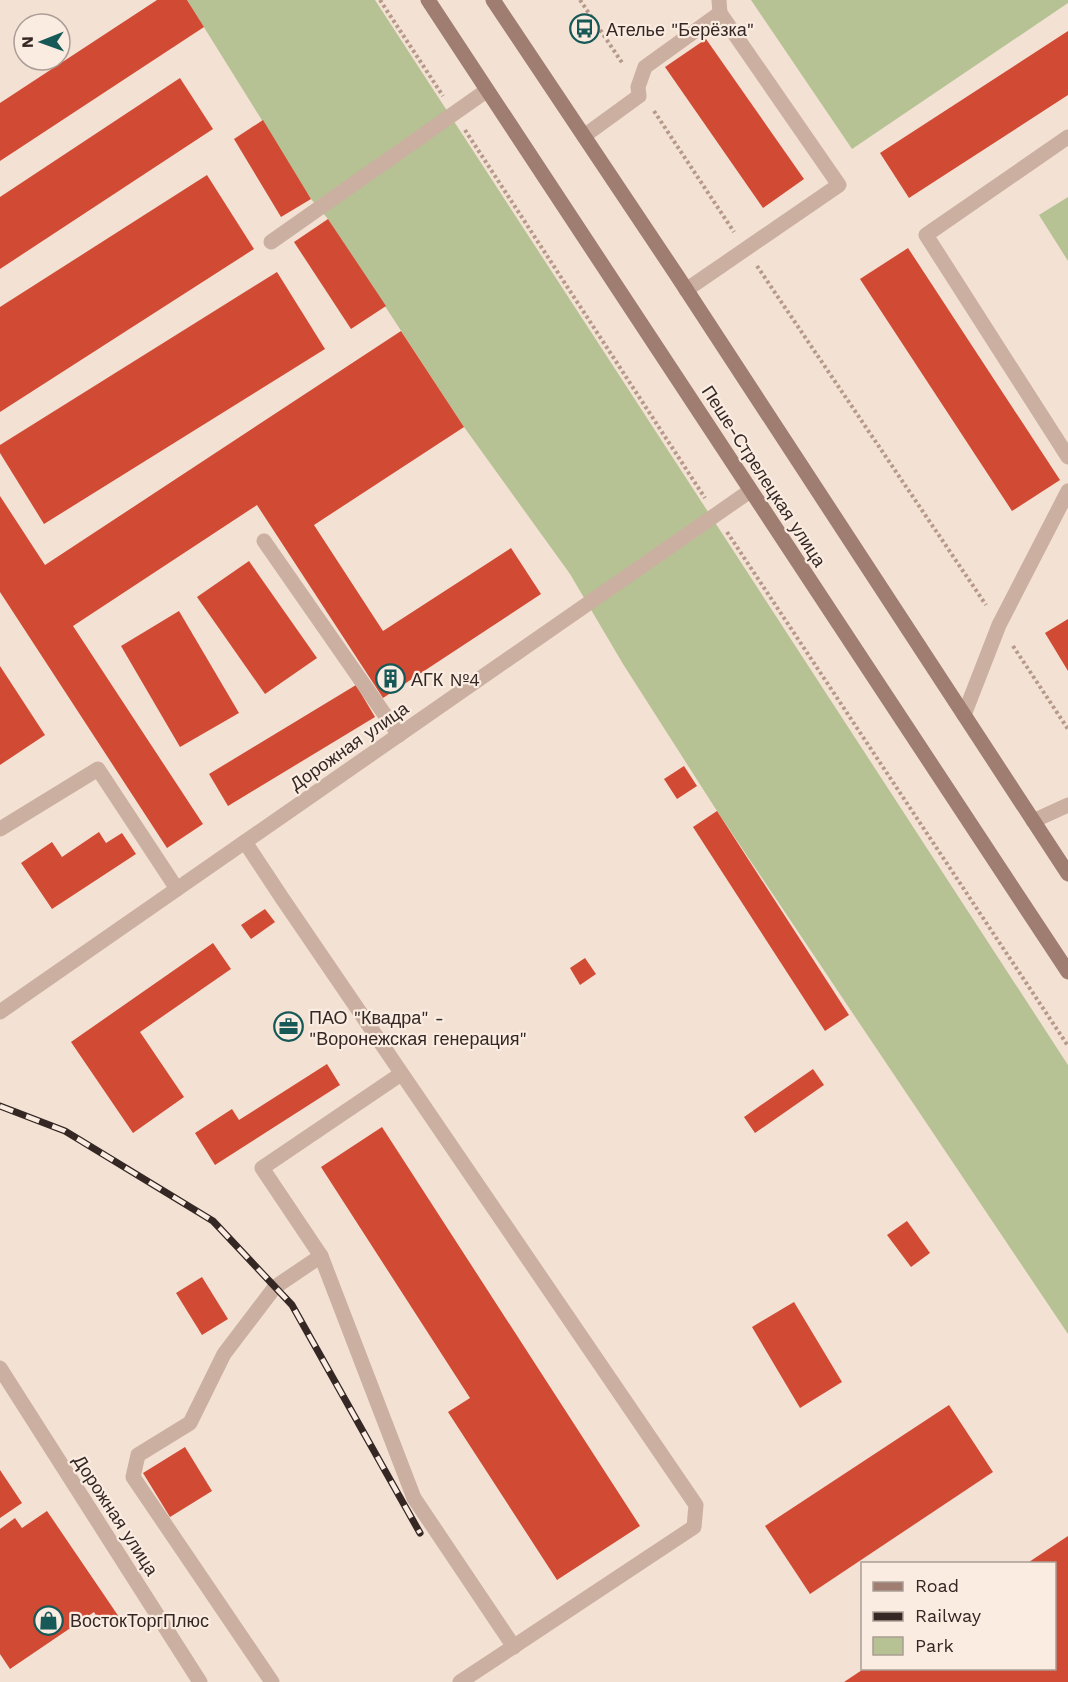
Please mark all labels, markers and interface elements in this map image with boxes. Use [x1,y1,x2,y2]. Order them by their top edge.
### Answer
north arrow [12,12,72,72]
bus stop icon: Ателье "Берёзка" [569,13,601,45]
place label: Ателье "Берёзка" [606,19,754,40]
text: N [18,36,37,48]
street label: Пеше-Стрелецкая улица [698,382,831,571]
building icon: АГК №4 [374,663,406,695]
place label: АГК №4 [411,669,480,690]
street label: Дорожная улица [286,697,413,795]
place label: ПАО "Квадра" - "Воронежская генерация" [309,1007,527,1049]
office icon: ПАО "Квадра" - "Воронежская генерация" [272,1011,304,1043]
street label: Дорожная улица [69,1451,163,1580]
legend [861,1562,1056,1670]
text: Road [915,1575,959,1596]
shop icon: ВостокТоргПлюс [33,1604,65,1636]
text: Railway [915,1605,982,1626]
place label: ВостокТоргПлюс [70,1610,209,1631]
text: Park [915,1635,954,1656]

